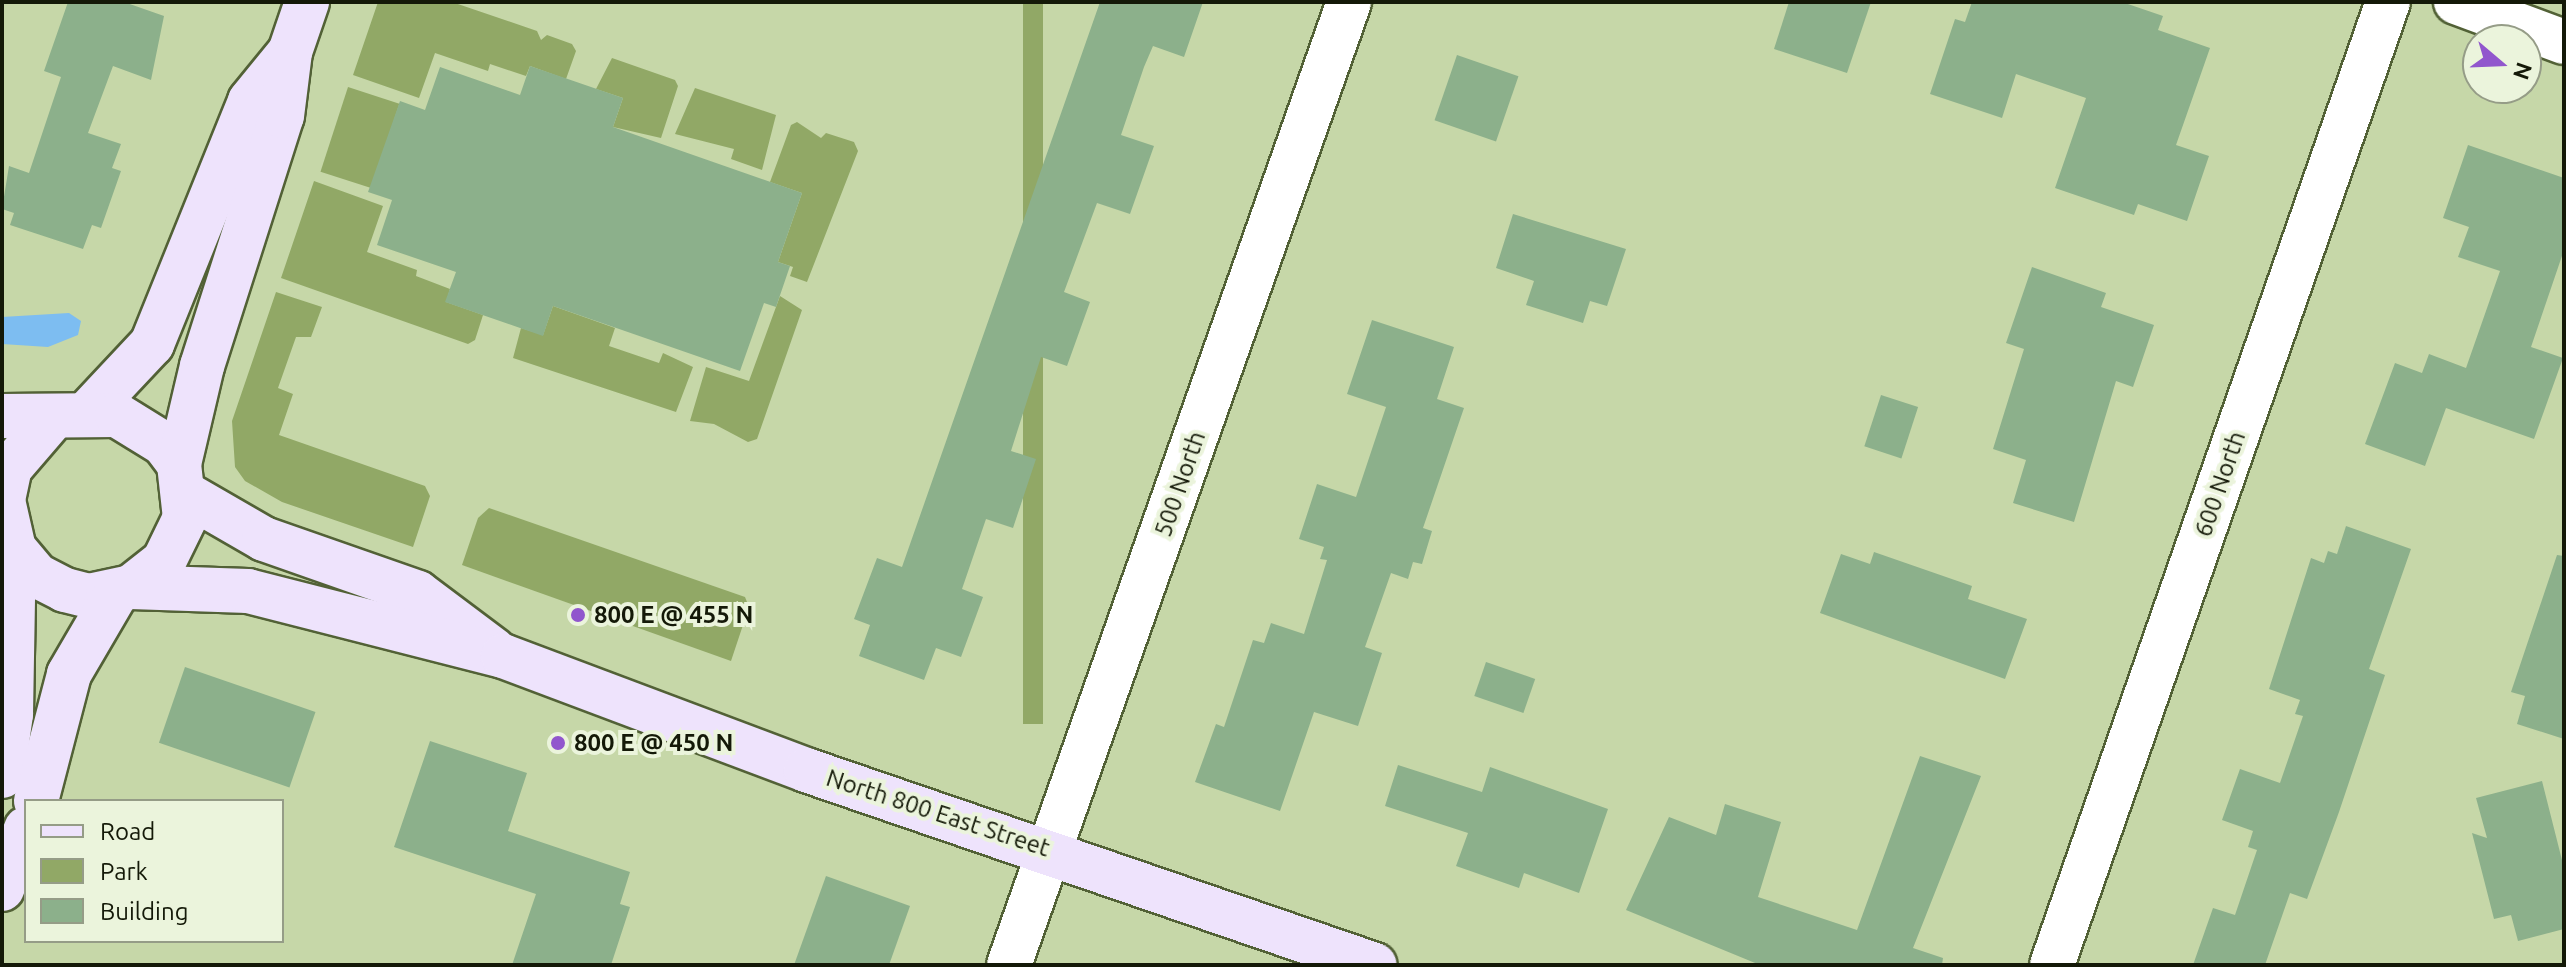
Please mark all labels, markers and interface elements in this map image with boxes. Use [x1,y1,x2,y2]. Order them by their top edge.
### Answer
north arrow [2462,24,2542,104]
text: N [2509,59,2538,83]
street label: 500 North [1149,428,1211,540]
street label: 600 North [2189,428,2251,540]
place label: 800 E @ 455 N [594,601,753,629]
marker: 800 E @ 455 N [569,606,587,624]
place label: 800 E @ 450 N [574,729,733,757]
marker: 800 E @ 450 N [549,734,567,752]
street label: North 800 East Street [823,763,1053,863]
legend [24,799,284,943]
text: Road [100,818,155,845]
text: Park [100,858,148,885]
text: Building [100,898,188,925]

